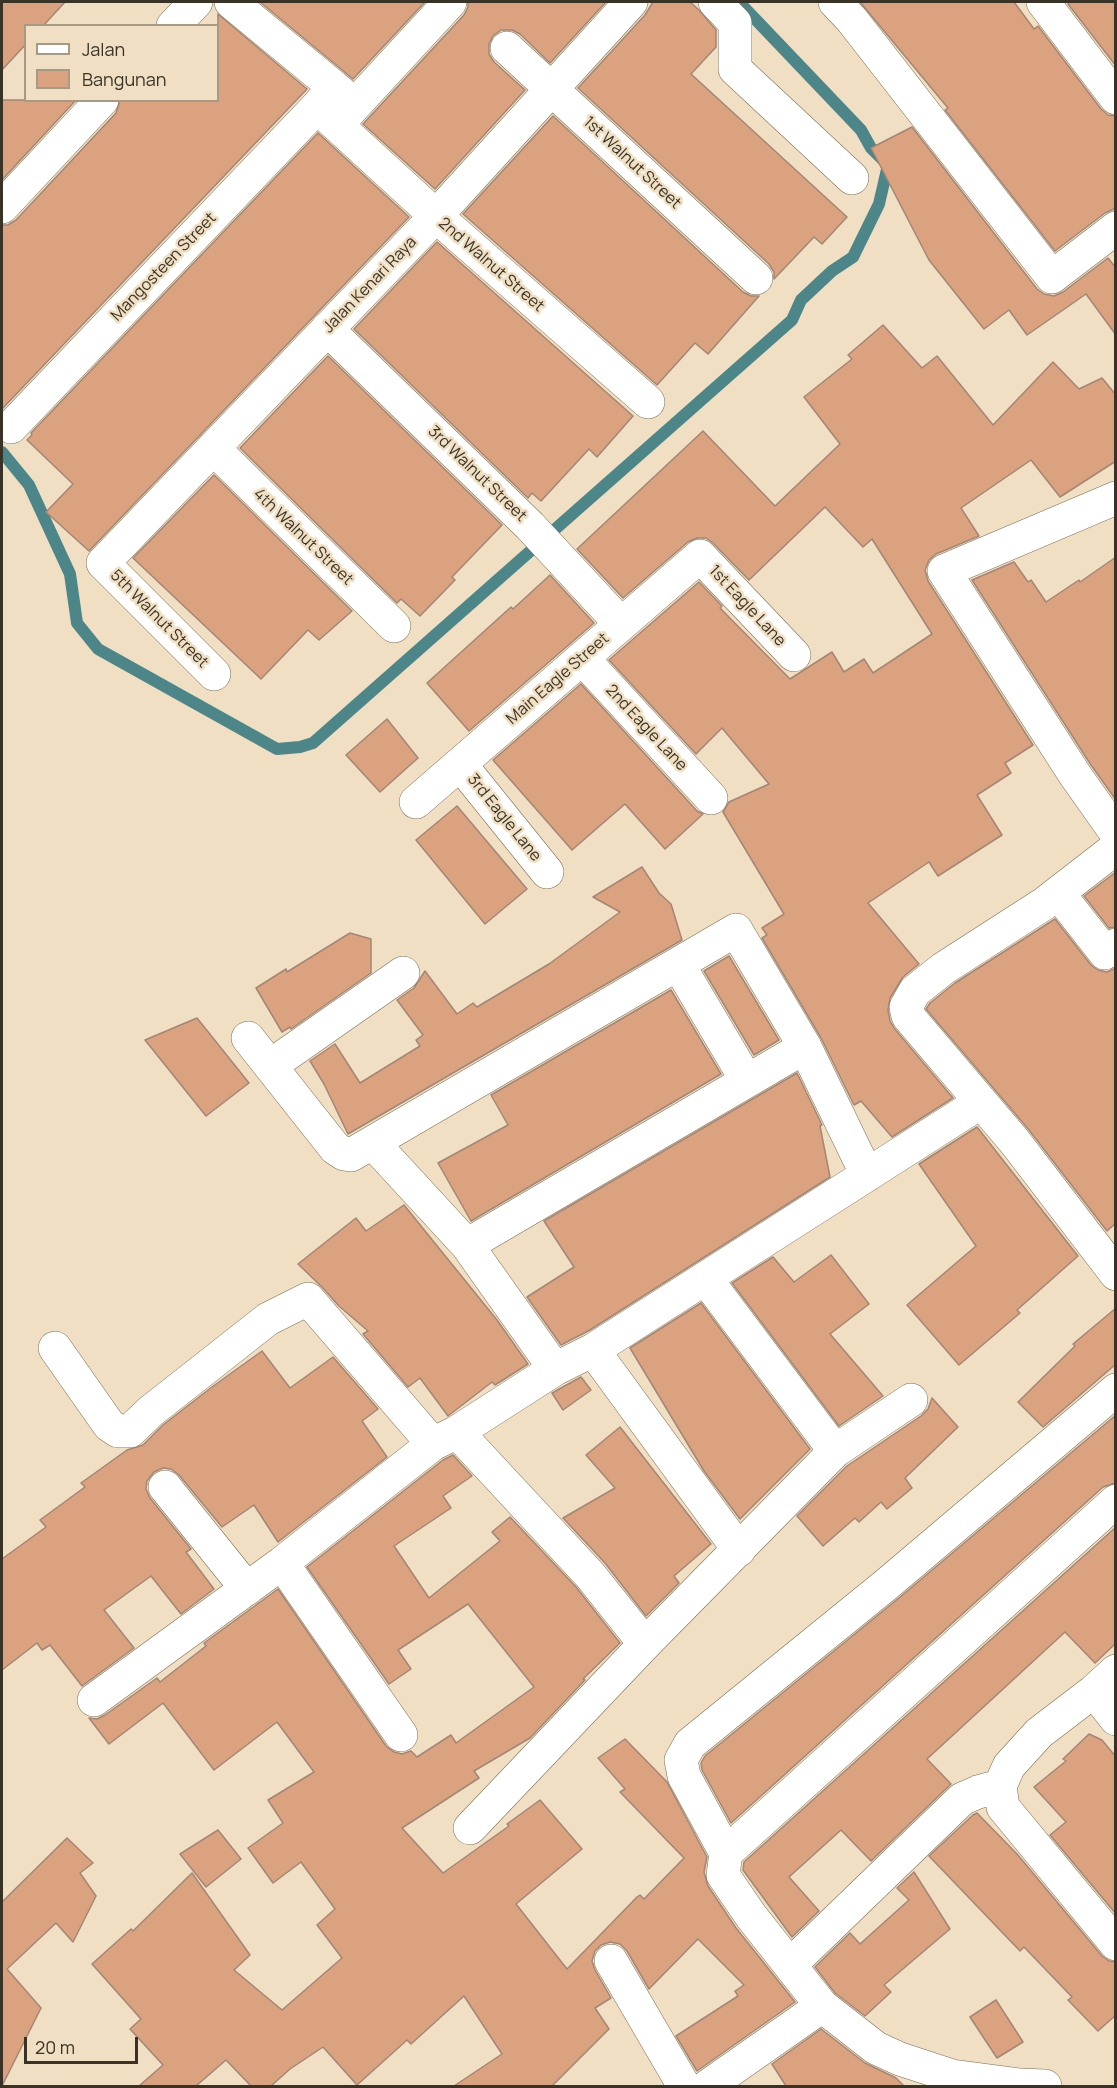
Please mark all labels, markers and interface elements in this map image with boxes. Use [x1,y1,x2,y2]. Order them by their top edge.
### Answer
legend [24,24,219,102]
text: Jalan [82,37,125,61]
text: Bangunan [82,67,166,91]
street label: 1st Walnut Street [579,113,685,213]
street label: Mangosteen Street [107,209,221,325]
street label: 2nd Walnut Street [434,214,548,316]
street label: Jalan Kenari Raya [319,233,421,337]
street label: 3rd Walnut Street [424,422,530,526]
street label: 4th Walnut Street [249,485,357,589]
street label: 1st Eagle Lane [705,561,789,651]
street label: 5th Walnut Street [106,566,212,672]
street label: Main Eagle Street [503,629,613,729]
street label: 2nd Eagle Lane [601,681,691,775]
street label: 3rd Eagle Lane [463,770,545,866]
scale bar [27,2025,141,2063]
text: 20 m [35,2035,75,2059]

